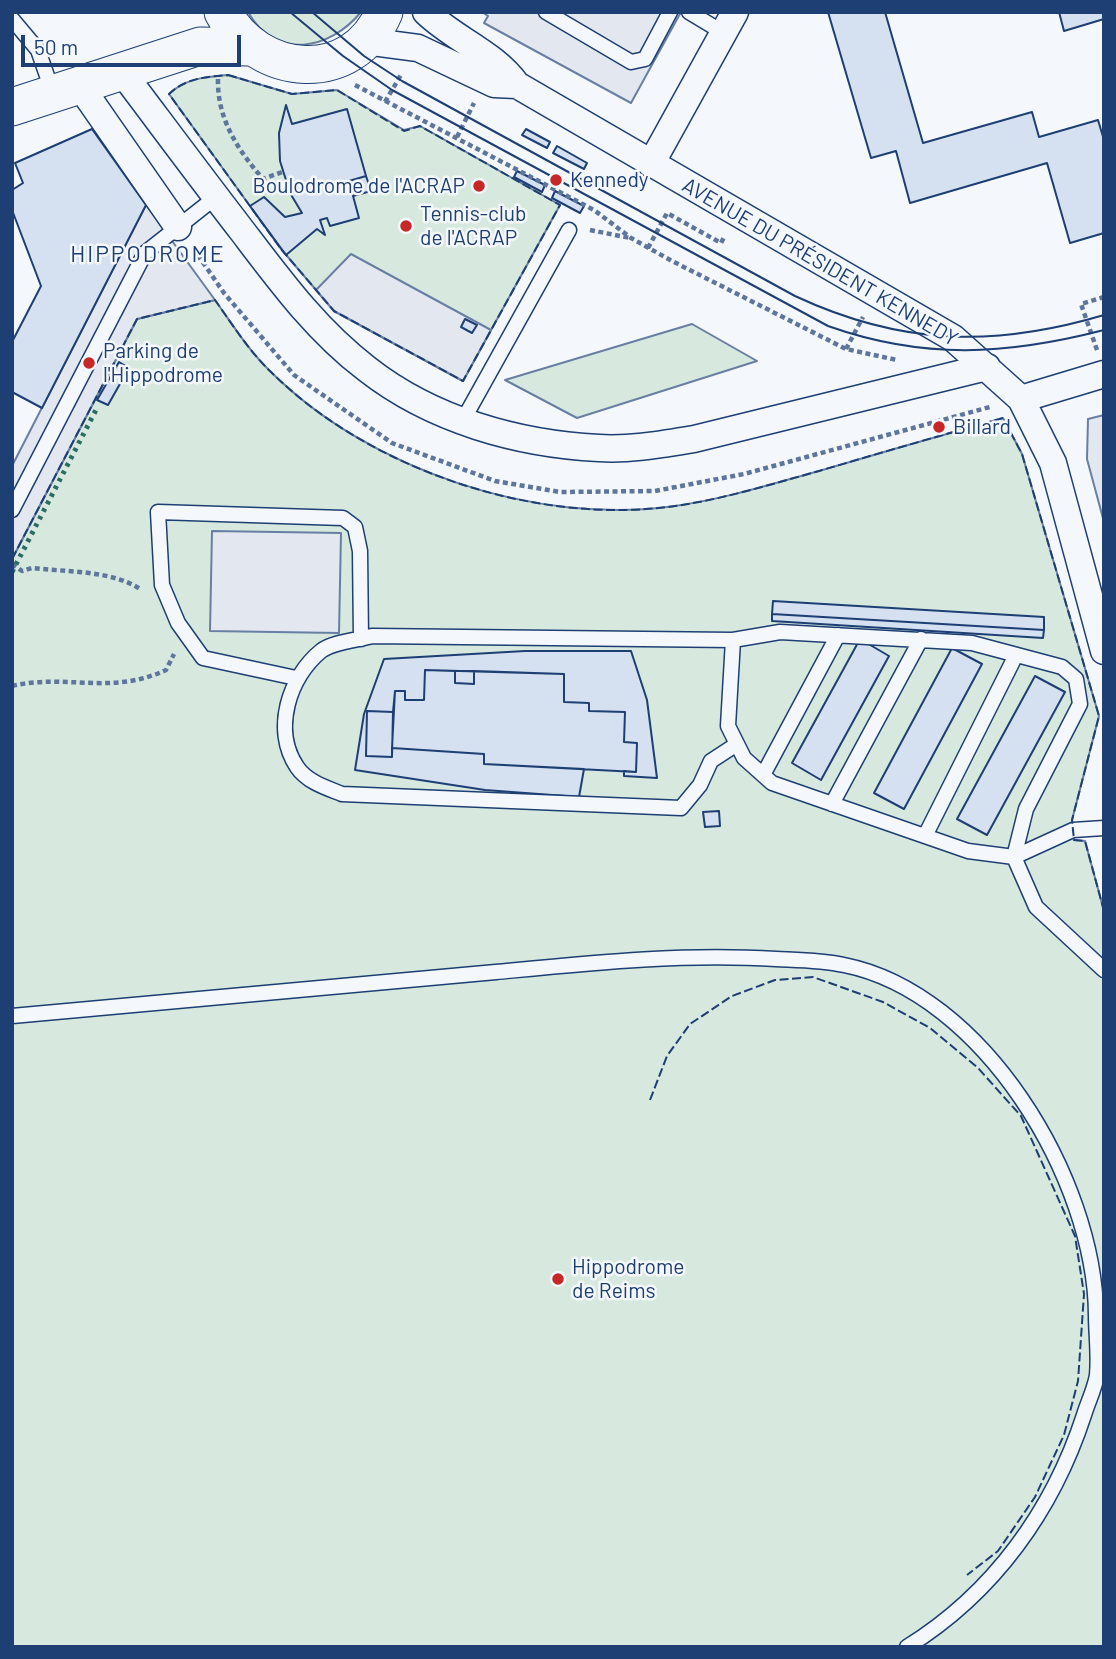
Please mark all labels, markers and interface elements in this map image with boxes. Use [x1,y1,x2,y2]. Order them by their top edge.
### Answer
scale bar [24,21,245,65]
text: 50 m [34,34,78,59]
place label: Kennedy [570,167,649,193]
marker: Kennedy [548,172,564,188]
place label: Boulodrome de l'ACRAP [253,173,465,199]
street label: AVENUE DU PRÉSIDENT KENNEDY [678,173,962,351]
marker: Boulodrome de l'ACRAP [471,178,487,194]
place label: Tennis-club de l'ACRAP [420,201,527,251]
marker: Tennis-club de l'ACRAP [398,218,414,234]
district label: HIPPODROME [72,240,224,268]
place label: Parking de l'Hippodrome [103,338,223,388]
marker: Parking de l'Hippodrome [81,355,97,371]
place label: Billard [953,414,1011,440]
marker: Billard [931,419,947,435]
place label: Hippodrome de Reims [572,1254,684,1304]
marker: Hippodrome de Reims [550,1271,566,1287]

